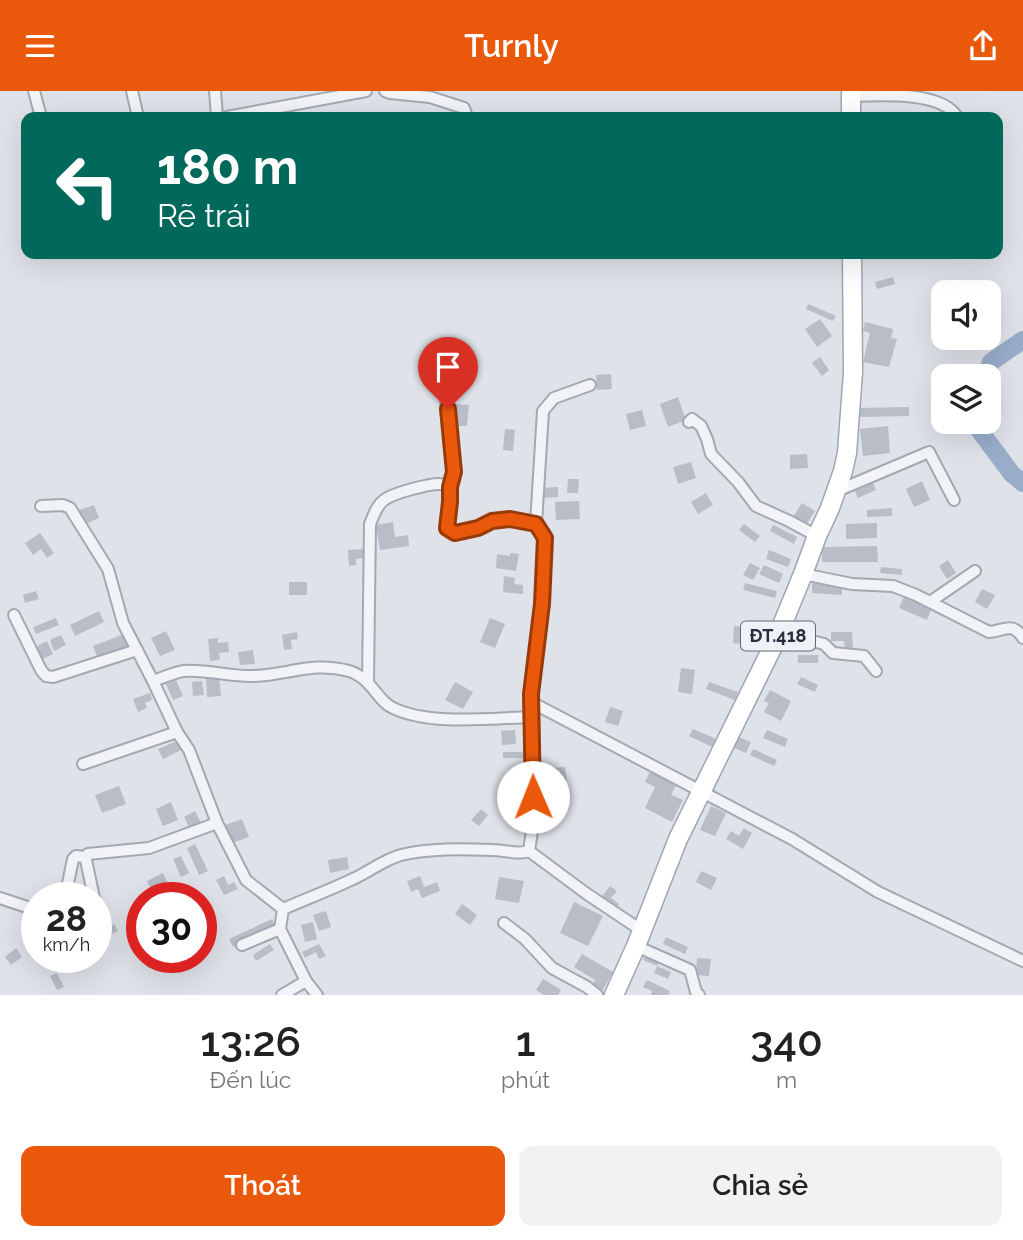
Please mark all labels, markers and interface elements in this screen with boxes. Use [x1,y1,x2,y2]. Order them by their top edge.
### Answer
icon: menu [21,27,59,65]
text: Turnly [464,27,559,64]
icon: share [964,27,1002,65]
text: 180 m [157,138,298,195]
icon: left [42,140,133,231]
text: Rẽ trái [157,197,251,234]
map controls [931,280,1001,434]
button: sound [931,280,1001,350]
pin [418,337,478,409]
icon: arrive [429,348,467,386]
button: layers [931,364,1001,434]
road number: ĐT.418 [741,621,815,651]
position arrow [496,760,570,834]
speed limit sign: 30 [126,882,217,973]
text: 28 [46,898,87,939]
text: km/h [43,934,90,955]
text: 13:26 [200,1017,301,1066]
text: 1 [516,1017,535,1066]
text: 340 [750,1017,823,1066]
text: Đến lúc [210,1066,292,1093]
text: phút [501,1066,550,1093]
text: m [776,1066,797,1093]
button: Thoát [21,1146,505,1226]
button: Chia sẻ [519,1146,1002,1226]

